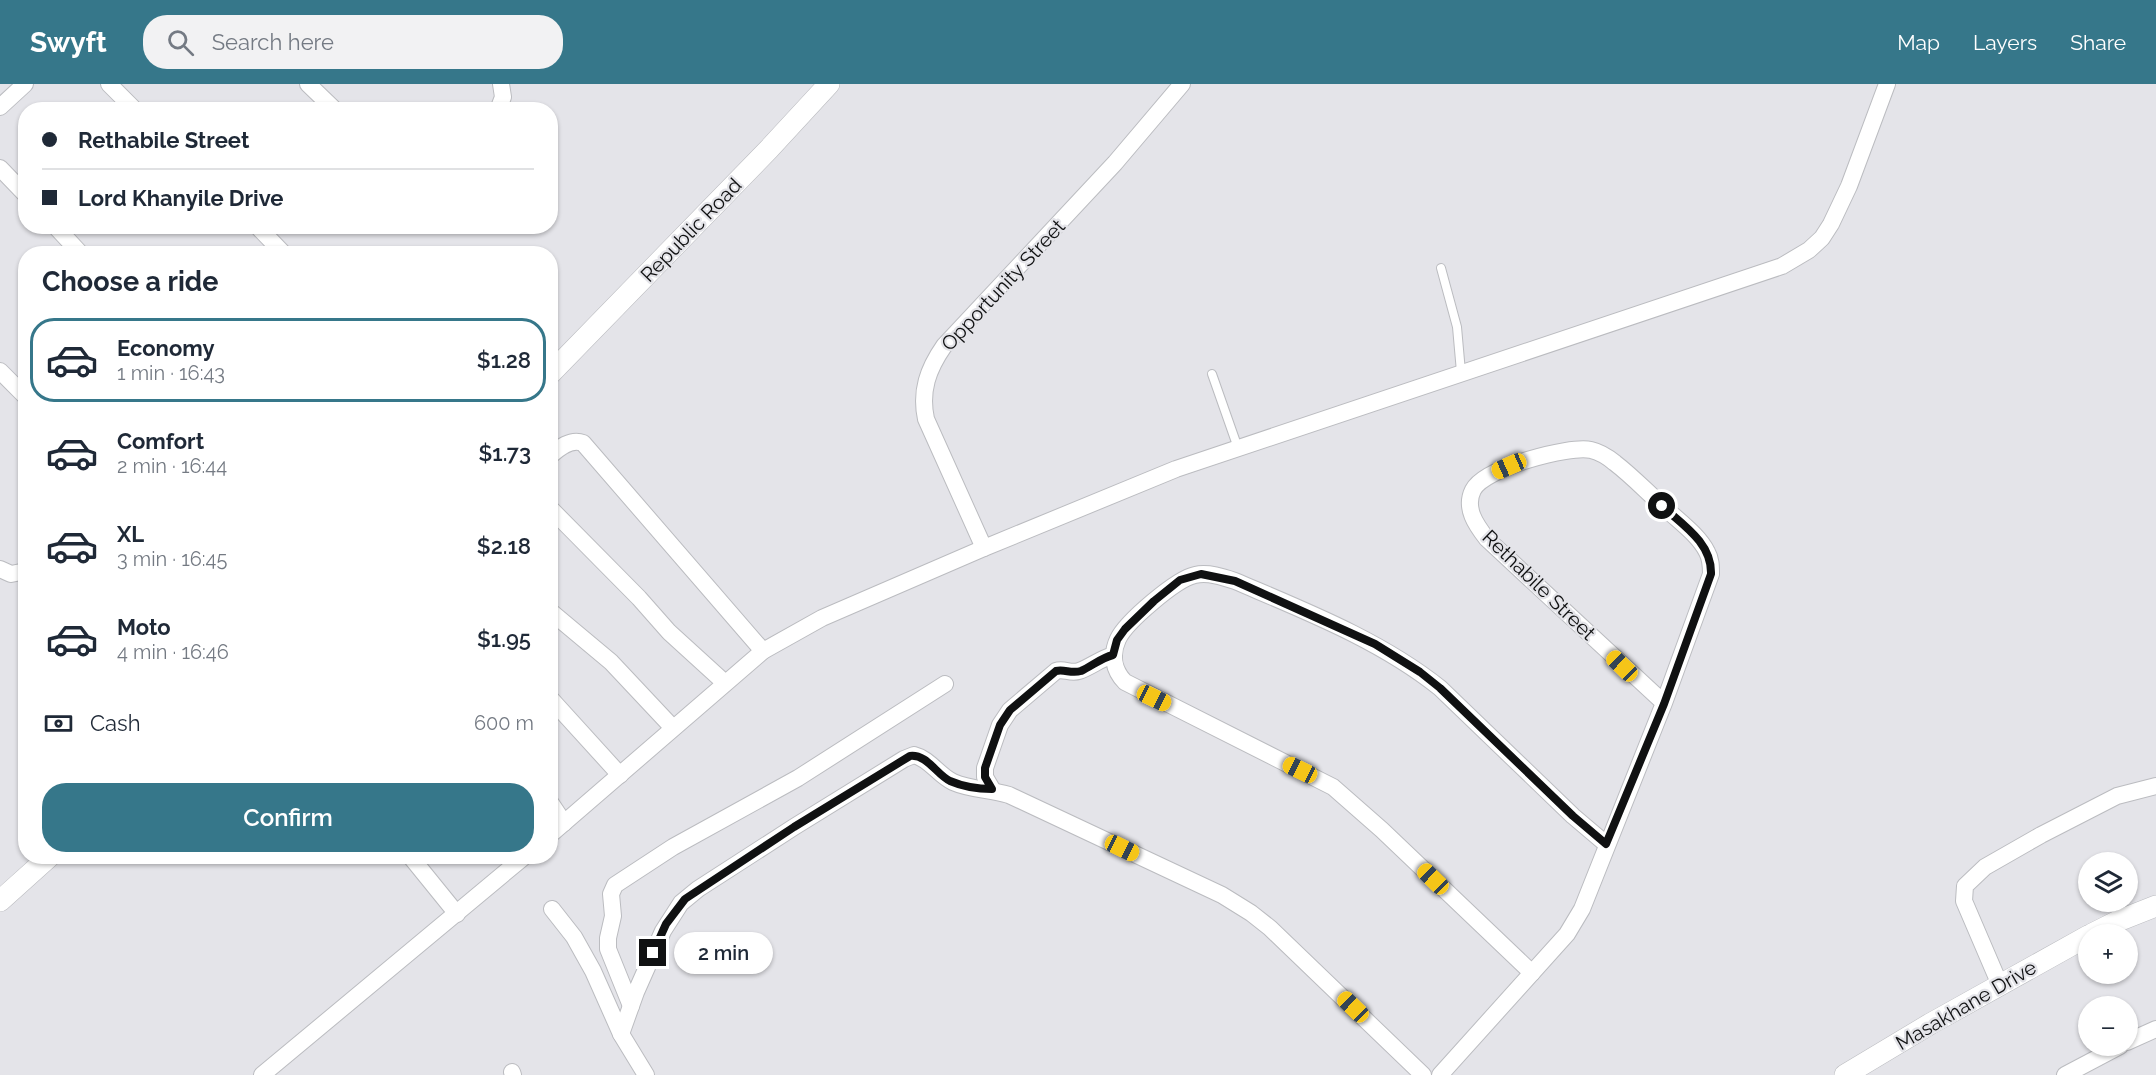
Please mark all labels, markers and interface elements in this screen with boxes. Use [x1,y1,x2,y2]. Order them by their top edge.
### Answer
search box [143,15,563,69]
text: Swyft [30,26,107,59]
icon: search [164,26,197,59]
text: Search here [212,29,334,55]
text: Map [1897,30,1940,55]
text: Layers [1973,30,2037,55]
text: Share [2070,30,2126,55]
text: Rethabile Street [78,127,249,153]
street label: Republic Road [636,173,746,287]
text: Lord Khanyile Drive [78,185,284,211]
street label: Opportunity Street [936,214,1070,356]
text: Choose a ride [42,266,218,297]
icon: car [45,333,99,387]
text: Economy [117,335,215,361]
text: $1.28 [477,347,531,373]
text: 1 min · 16:43 [117,361,225,385]
icon: car [45,426,99,480]
text: Comfort [117,428,204,454]
text: $1.73 [478,440,531,466]
car [1489,450,1529,482]
text: 2 min · 16:44 [117,454,227,478]
route start [1648,492,1675,519]
icon: car [45,519,99,573]
text: XL [117,521,144,547]
street label: Rethabile Street [1477,525,1601,645]
text: $2.18 [477,533,531,559]
text: 3 min · 16:45 [117,547,227,571]
icon: car [45,612,99,666]
text: Moto [117,614,171,640]
text: $1.95 [477,626,531,652]
text: 4 min · 16:46 [117,640,229,664]
car [1603,647,1641,685]
car [1134,682,1174,714]
icon: cash [42,707,75,740]
text: Cash [90,710,141,736]
text: 600 m [474,711,534,735]
car [1280,754,1320,786]
button: Confirm [42,783,534,852]
car [1102,832,1142,864]
map controls [2078,852,2138,1056]
button: layers [2078,852,2138,912]
car [1414,860,1452,898]
button: + [2078,924,2138,984]
callout: 2 min [674,932,773,974]
route end [639,939,666,966]
text: 2 min [698,941,749,965]
street label: Masakhane Drive [1891,955,2041,1055]
car [1334,988,1372,1026]
button: − [2078,996,2138,1056]

